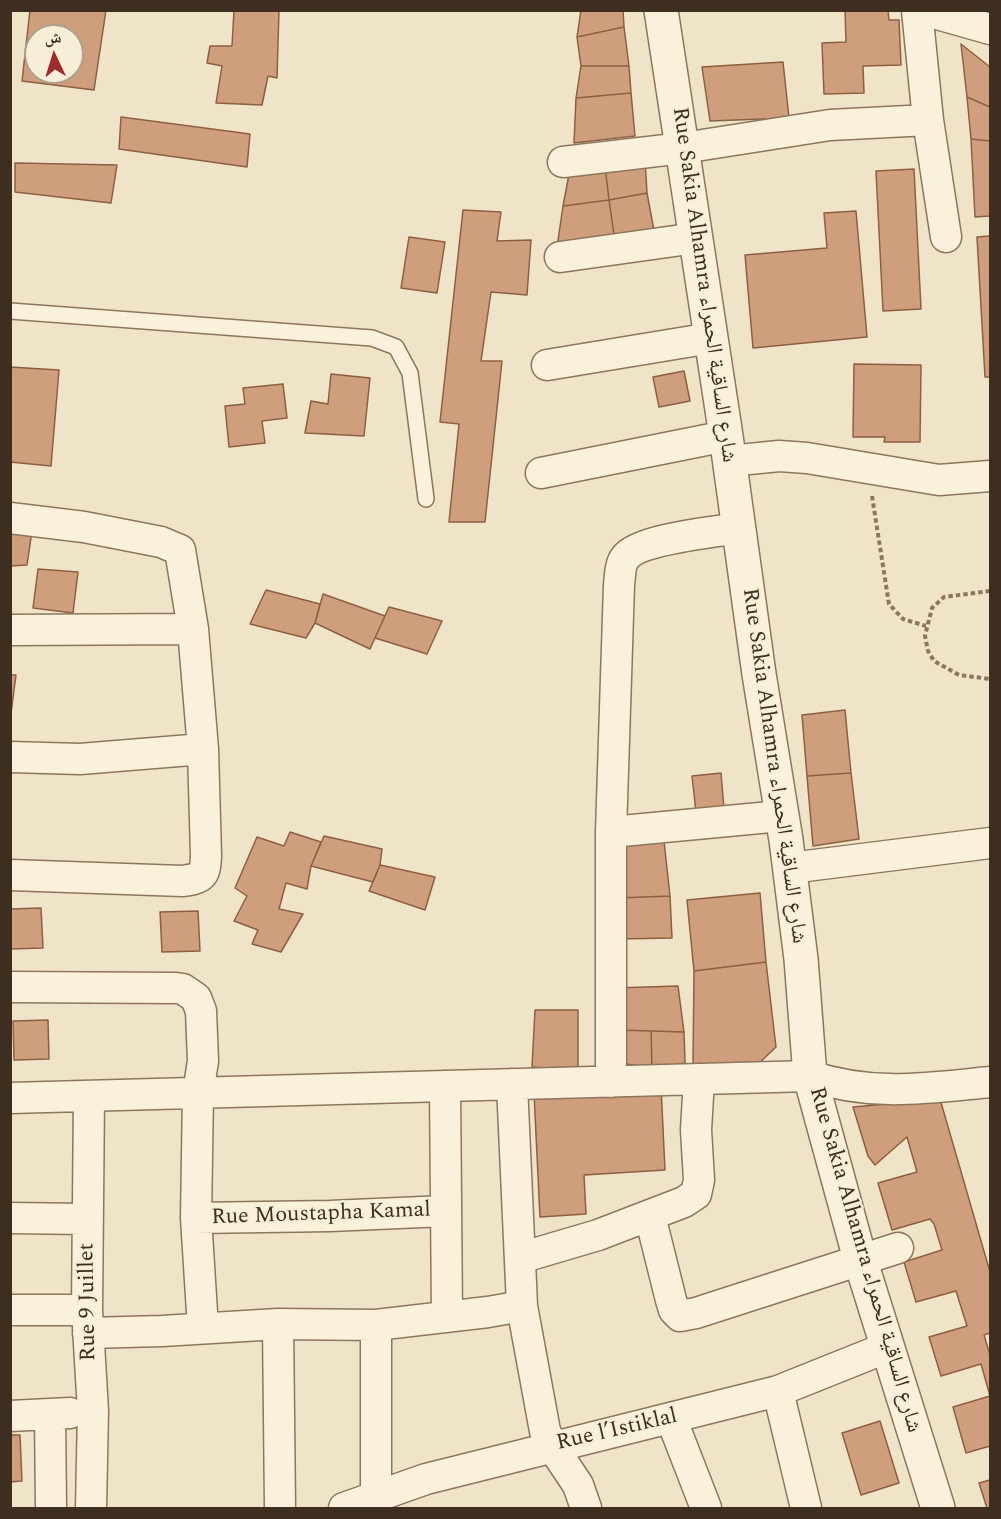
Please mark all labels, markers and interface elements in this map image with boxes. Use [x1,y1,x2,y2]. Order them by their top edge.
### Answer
north arrow [24,24,84,84]
text: ش [44,25,62,51]
street label: Rue Sakia Alhamra شارع الساقية الحمراء [665,106,741,464]
street label: Rue Sakia Alhamra شارع الساقية الحمراء [735,587,811,945]
street label: Rue Sakia Alhamra شارع الساقية الحمراء [802,1084,926,1436]
street label: Rue Moustapha Kamal [211,1198,431,1232]
street label: Rue 9 Juillet [75,1243,103,1361]
street label: Rue l’Istiklal [554,1404,680,1458]

